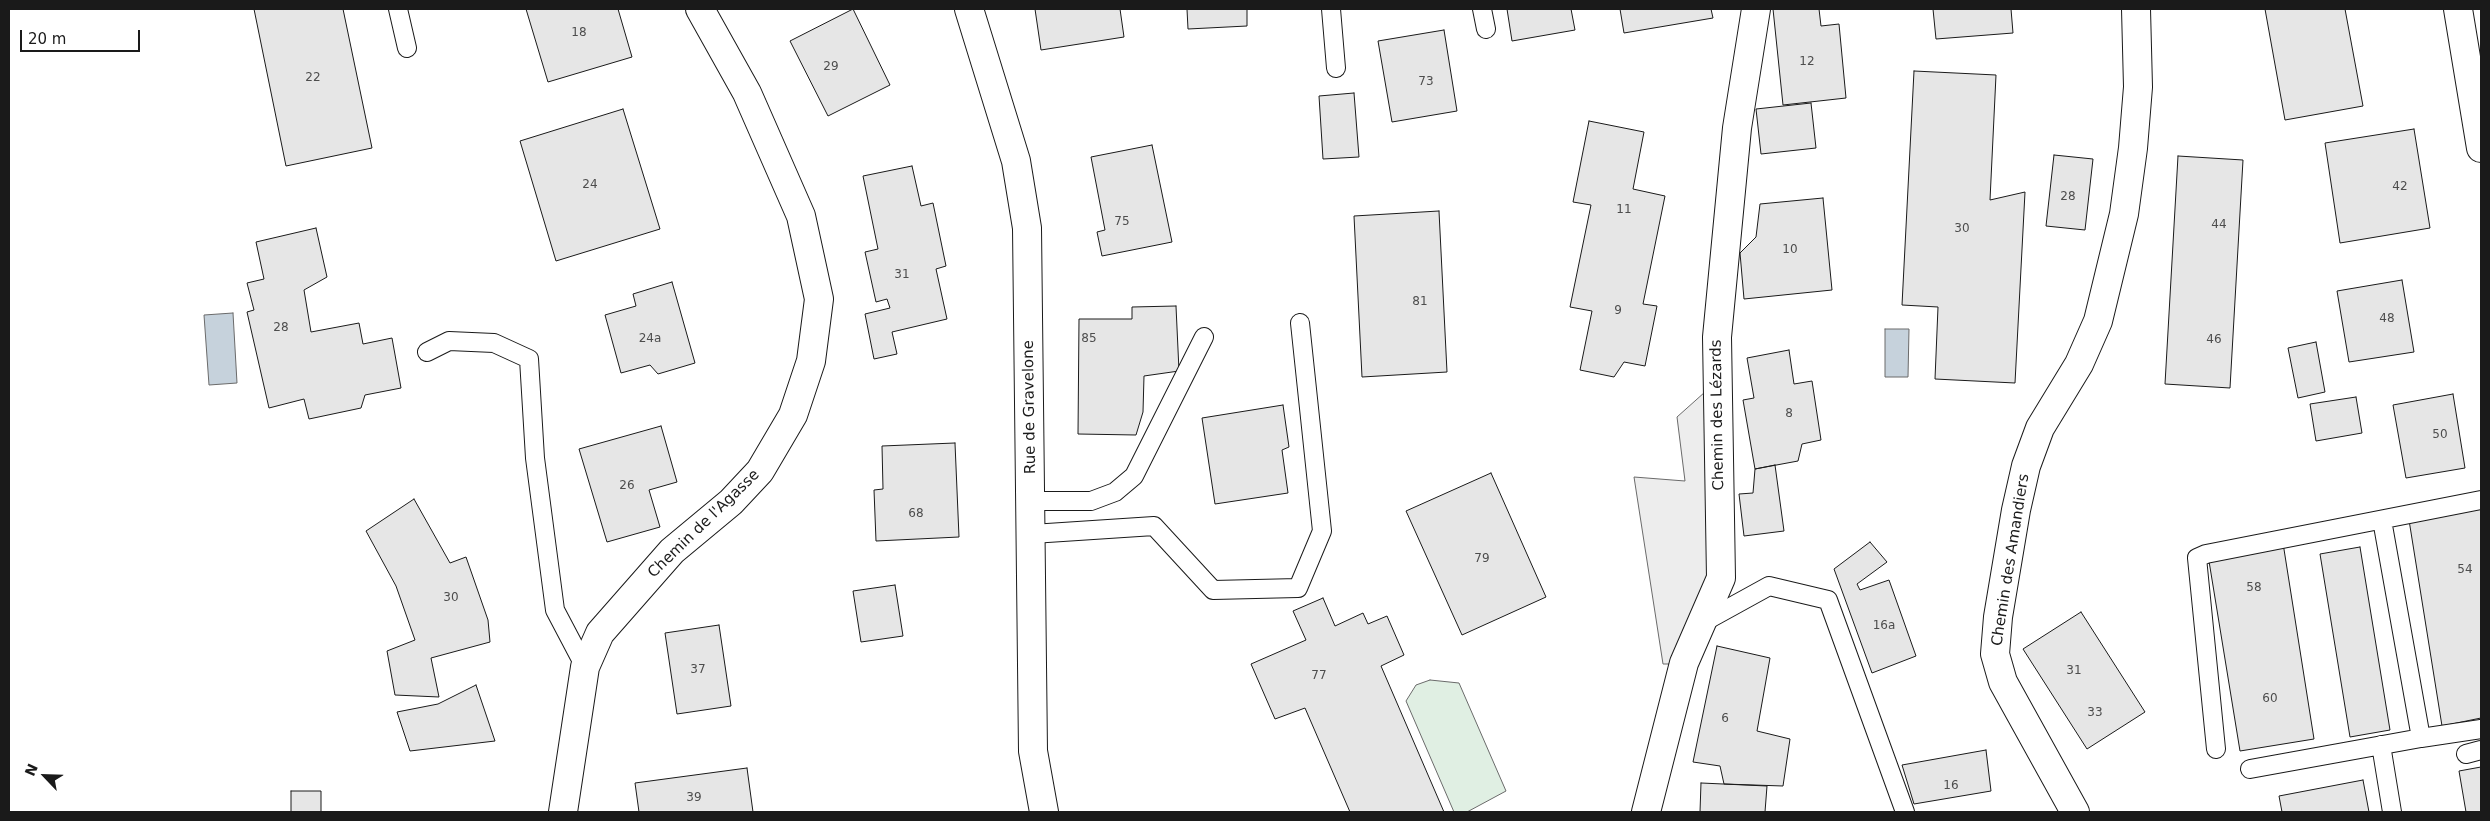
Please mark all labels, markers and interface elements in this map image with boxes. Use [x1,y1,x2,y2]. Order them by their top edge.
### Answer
scale bar [22,20,142,52]
house number: 18 [571,26,587,40]
text: 20 m [28,30,66,48]
house number: 12 [1799,55,1815,69]
house number: 29 [823,60,839,74]
house number: 22 [305,71,321,85]
house number: 73 [1418,75,1434,89]
house number: 24 [582,178,598,192]
house number: 42 [2392,180,2408,194]
house number: 28 [2060,190,2076,204]
house number: 11 [1616,203,1632,217]
house number: 75 [1114,215,1130,229]
house number: 44 [2211,218,2227,232]
house number: 30 [1954,222,1970,236]
house number: 10 [1782,243,1798,257]
house number: 31 [894,268,910,282]
house number: 81 [1412,295,1428,309]
house number: 9 [1614,304,1622,318]
house number: 48 [2379,312,2395,326]
house number: 28 [273,321,289,335]
house number: 24a [639,332,661,346]
house number: 85 [1081,332,1097,346]
house number: 46 [2206,333,2222,347]
street label: Chemin des Lézards [1708,339,1728,491]
street label: Rue de Gravelone [1020,340,1040,474]
house number: 8 [1785,407,1793,421]
house number: 50 [2432,428,2448,442]
street label: Chemin de l'Agasse [645,466,763,582]
street label: Chemin des Amandiers [1988,473,2034,647]
house number: 26 [619,479,635,493]
house number: 68 [908,507,924,521]
house number: 79 [1474,552,1490,566]
house number: 54 [2457,563,2473,577]
house number: 58 [2246,581,2262,595]
house number: 30 [443,591,459,605]
house number: 16a [1873,619,1895,633]
house number: 37 [690,663,706,677]
house number: 31 [2066,664,2082,678]
house number: 77 [1311,669,1327,683]
house number: 60 [2262,692,2278,706]
house number: 33 [2087,706,2103,720]
house number: 6 [1721,712,1729,726]
north arrow [20,751,70,801]
text: N [22,761,41,779]
house number: 16 [1943,779,1959,793]
house number: 39 [686,791,702,805]

